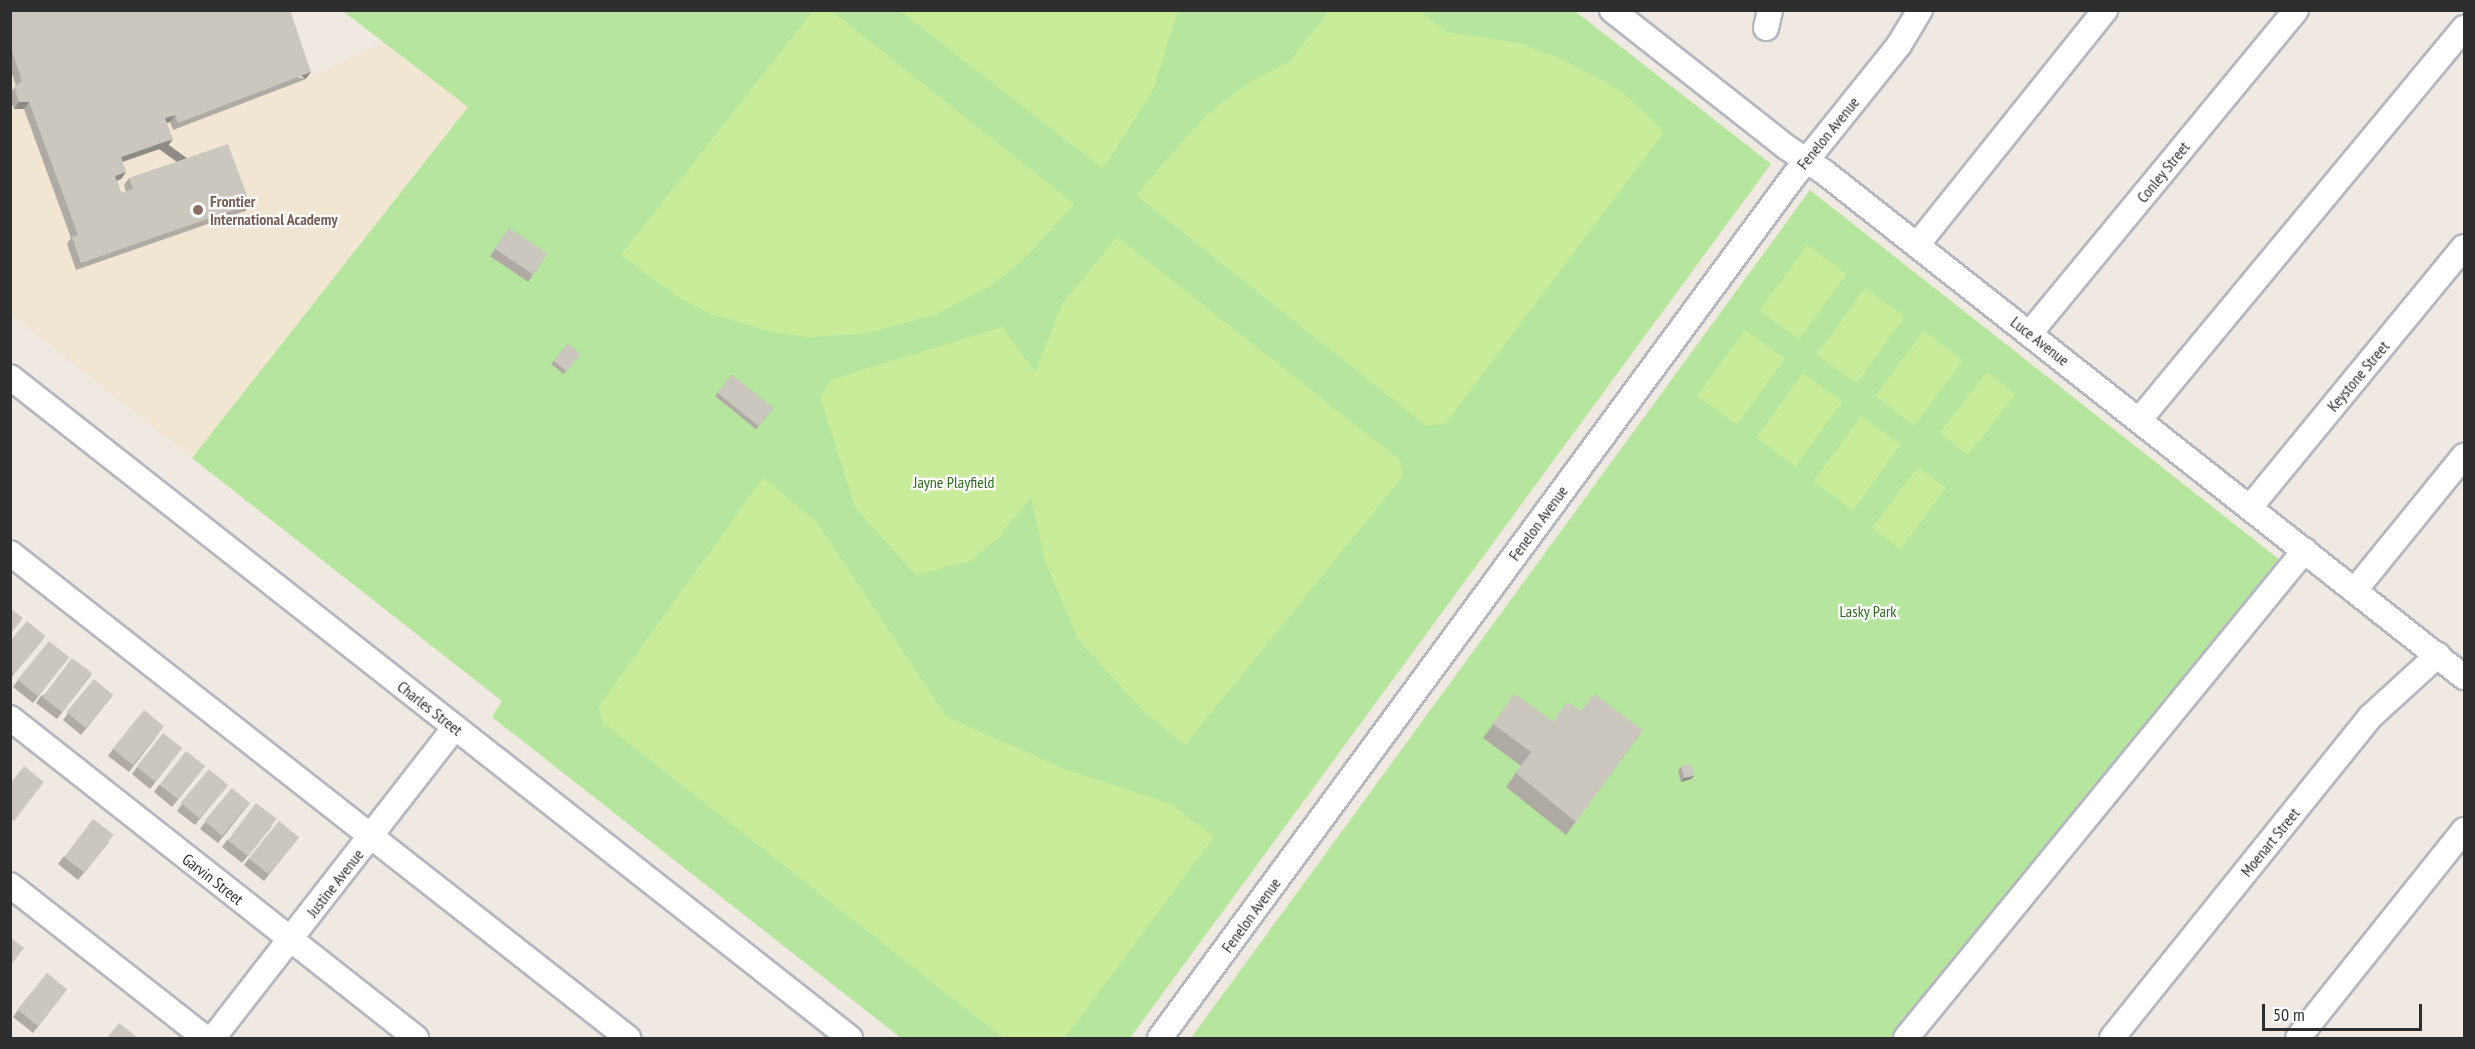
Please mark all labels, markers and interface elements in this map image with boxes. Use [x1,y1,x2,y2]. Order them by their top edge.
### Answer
street label: Fenelon Avenue [1793,93,1863,173]
street label: Conley Street [2132,137,2194,207]
place label: Frontier International Academy [210,191,338,229]
marker: Frontier International Academy [191,203,205,217]
street label: Luce Avenue [2007,312,2073,370]
street label: Keystone Street [2323,337,2393,415]
park label: Jayne Playfield [914,472,994,492]
street label: Fenelon Avenue [1504,482,1572,564]
park label: Lasky Park [1839,601,1897,621]
street label: Charles Street [394,677,466,739]
street label: Moenart Street [2236,804,2304,880]
street label: Justine Avenue [302,845,368,921]
street label: Garvin Street [179,849,247,909]
street label: Fenelon Avenue [1217,874,1285,956]
scale bar [2265,992,2426,1030]
text: 50 m [2273,1003,2305,1026]

